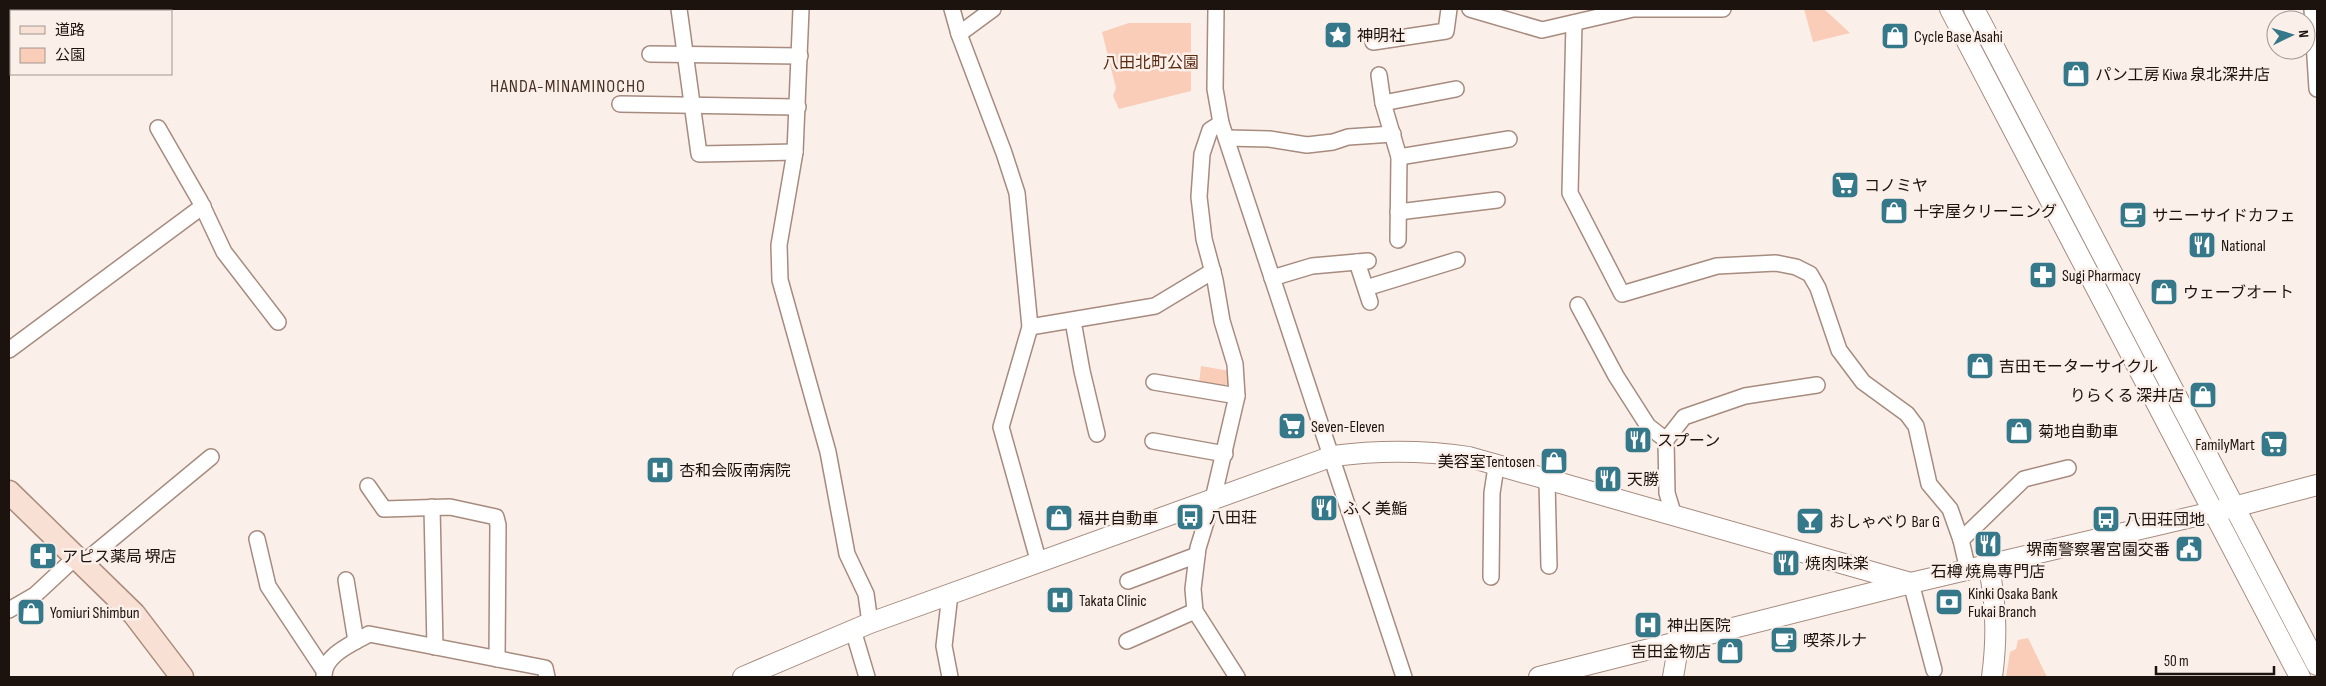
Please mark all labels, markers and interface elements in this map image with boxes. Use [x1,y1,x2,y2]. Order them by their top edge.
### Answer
legend [10,10,172,75]
north arrow [2266,10,2316,60]
place icon: 神明社 [1323,20,1353,50]
text: 道路 [55,21,85,40]
shop icon: Cycle Base Asahi [1880,21,1910,51]
place label: 神明社 [1357,27,1405,46]
place label: Cycle Base Asahi [1914,28,2003,47]
text: N [2295,29,2312,38]
text: 公園 [55,46,85,65]
park label: 八田北町公園 [1103,54,1199,73]
shop icon: パン工房 Kiwa 泉北深井店 [2061,59,2091,89]
place label: パン工房 Kiwa 泉北深井店 [2095,66,2270,85]
district label: HANDA-MINAMINOCHO [490,76,646,97]
supermarket icon: コノミヤ [1830,170,1860,200]
place label: コノミヤ [1864,177,1928,196]
shop icon: 十字屋クリーニング [1879,196,1909,226]
cafe icon: サニーサイドカフェ [2118,200,2148,230]
place label: 十字屋クリーニング [1913,203,2057,222]
place label: サニーサイドカフェ [2152,207,2296,226]
restaurant icon: National [2187,230,2217,260]
place label: National [2221,237,2266,256]
pharmacy icon: Sugi Pharmacy [2028,260,2058,290]
place label: Sugi Pharmacy [2062,267,2141,286]
shop icon: ウェーブオート [2149,277,2179,307]
place label: ウェーブオート [2183,284,2294,303]
shop icon: 吉田モーターサイクル [1965,351,1995,381]
place label: 吉田モーターサイクル [1999,358,2158,377]
shop icon: りらくる 深井店 [2188,380,2218,410]
place label: りらくる 深井店 [2070,387,2184,406]
supermarket icon: Seven-Eleven [1277,411,1307,441]
shop icon: 菊地自動車 [2004,416,2034,446]
place label: Seven-Eleven [1311,418,1385,437]
place label: 菊地自動車 [2038,423,2118,442]
restaurant icon: スプーン [1623,425,1653,455]
supermarket icon: FamilyMart [2259,429,2289,459]
place label: スプーン [1657,432,1720,451]
place label: FamilyMart [2195,436,2255,455]
shop icon: 美容室Tentosen [1539,446,1569,476]
place label: 美容室Tentosen [1438,453,1535,472]
hospital icon: 杏和会阪南病院 [645,455,675,485]
place label: 杏和会阪南病院 [679,462,791,481]
restaurant icon: 天勝 [1593,464,1623,494]
place label: 天勝 [1627,471,1659,490]
restaurant icon: ふく美鮨 [1309,493,1339,523]
place label: ふく美鮨 [1343,500,1407,519]
bus stop icon: 八田荘 [1175,502,1205,532]
shop icon: 福井自動車 [1044,503,1074,533]
bus stop icon: 八田荘団地 [2091,504,2121,534]
bar icon: おしゃべり Bar G [1795,506,1825,536]
place label: 八田荘 [1209,509,1257,528]
place label: 福井自動車 [1078,510,1158,529]
place label: 八田荘団地 [2125,511,2205,530]
place label: おしゃべり Bar G [1829,513,1940,532]
restaurant icon: 石樽 焼鳥専門店 [1973,529,2003,559]
public building icon: 堺南警察署宮園交番 [2174,534,2204,564]
pharmacy icon: アピス薬局 堺店 [28,541,58,571]
place label: 堺南警察署宮園交番 [2026,541,2170,560]
place label: アピス薬局 堺店 [62,548,177,567]
restaurant icon: 焼肉味楽 [1771,548,1801,578]
place label: 焼肉味楽 [1805,555,1869,574]
place label: 石樽 焼鳥専門店 [1931,563,2045,582]
hospital icon: Takata Clinic [1045,585,1075,615]
place label: Kinki Osaka Bank Fukai Branch [1968,585,2058,622]
bank icon: Kinki Osaka Bank Fukai Branch [1934,587,1964,617]
place label: Takata Clinic [1079,592,1147,611]
shop icon: Yomiuri Shimbun [16,597,46,627]
place label: Yomiuri Shimbun [50,604,140,623]
hospital icon: 神出医院 [1633,610,1663,640]
place label: 神出医院 [1667,617,1731,636]
cafe icon: 喫茶ルナ [1769,625,1799,655]
place label: 喫茶ルナ [1803,632,1867,651]
shop icon: 吉田金物店 [1715,636,1745,666]
place label: 吉田金物店 [1631,643,1711,662]
scale bar [2156,644,2274,676]
text: 50 m [2164,652,2189,671]

